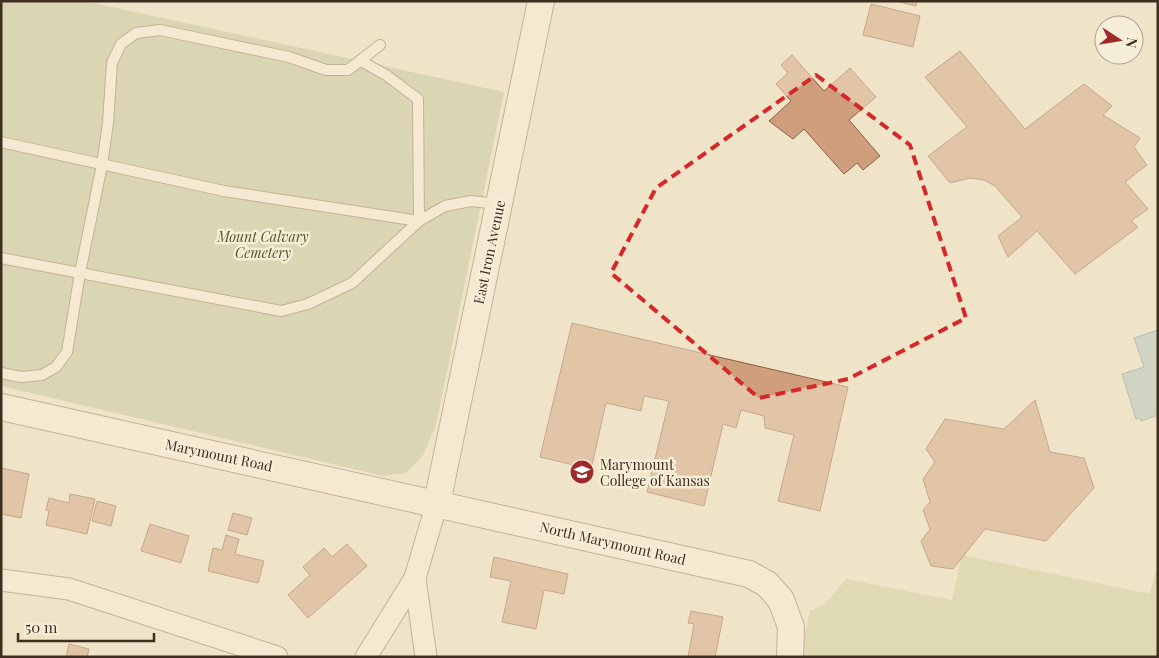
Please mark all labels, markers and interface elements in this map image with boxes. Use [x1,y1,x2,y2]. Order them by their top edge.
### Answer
north arrow [1094,15,1144,65]
text: N [1122,36,1143,50]
street label: East Iron Avenue [469,198,509,306]
park label: Mount Calvary Cemetery [217,227,309,262]
street label: Marymount Road [164,434,274,476]
place label: Marymount College of Kansas [600,455,710,490]
school or university icon: Marymount College of Kansas [569,459,595,485]
street label: North Marymount Road [538,517,688,569]
scale bar [18,610,154,642]
text: 50 m [25,617,58,637]

